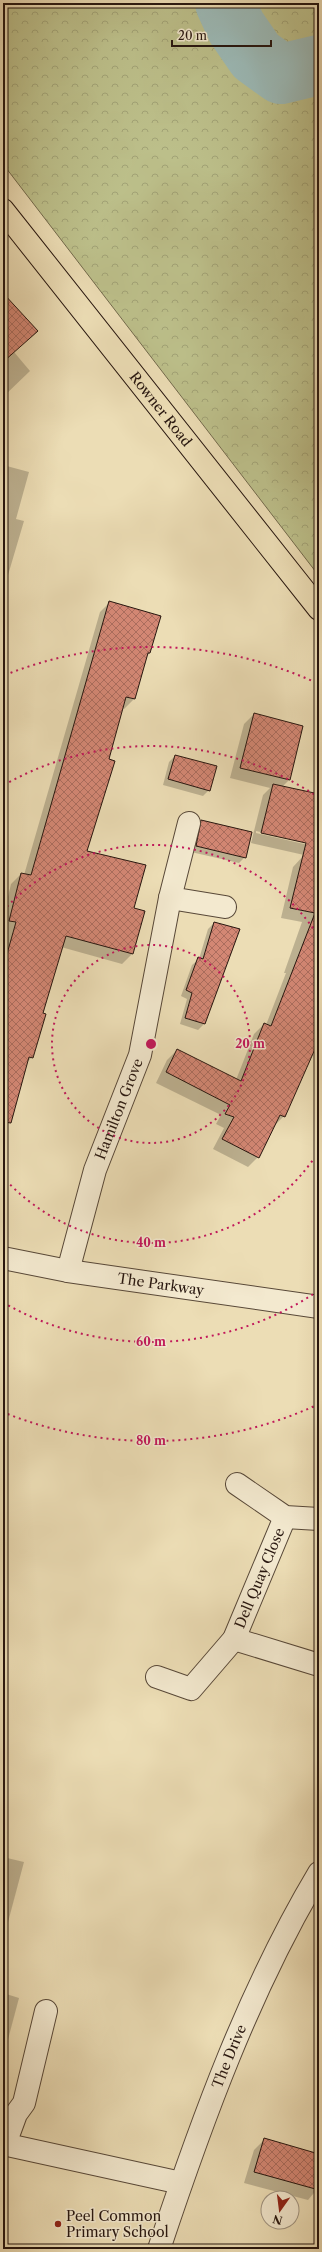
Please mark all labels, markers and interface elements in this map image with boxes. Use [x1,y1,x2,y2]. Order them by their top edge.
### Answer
scale bar [172,22,271,48]
text: 20 m [178,28,207,43]
street label: Rowner Road [126,368,196,451]
text: 20 m [235,1036,265,1051]
centre of rings [144,1037,158,1051]
street label: Hamilton Grove [91,1056,147,1162]
text: 40 m [136,1235,166,1250]
street label: The Parkway [116,1269,205,1299]
text: 60 m [136,1334,166,1349]
text: 80 m [136,1433,166,1448]
street label: Dell Quay Close [230,1525,288,1631]
street label: The Drive [208,2022,250,2091]
north arrow [260,2190,300,2230]
place label: Peel Common Primary School [66,2207,169,2241]
text: N [271,2212,284,2228]
marker: Peel Common Primary School [53,2219,63,2229]

